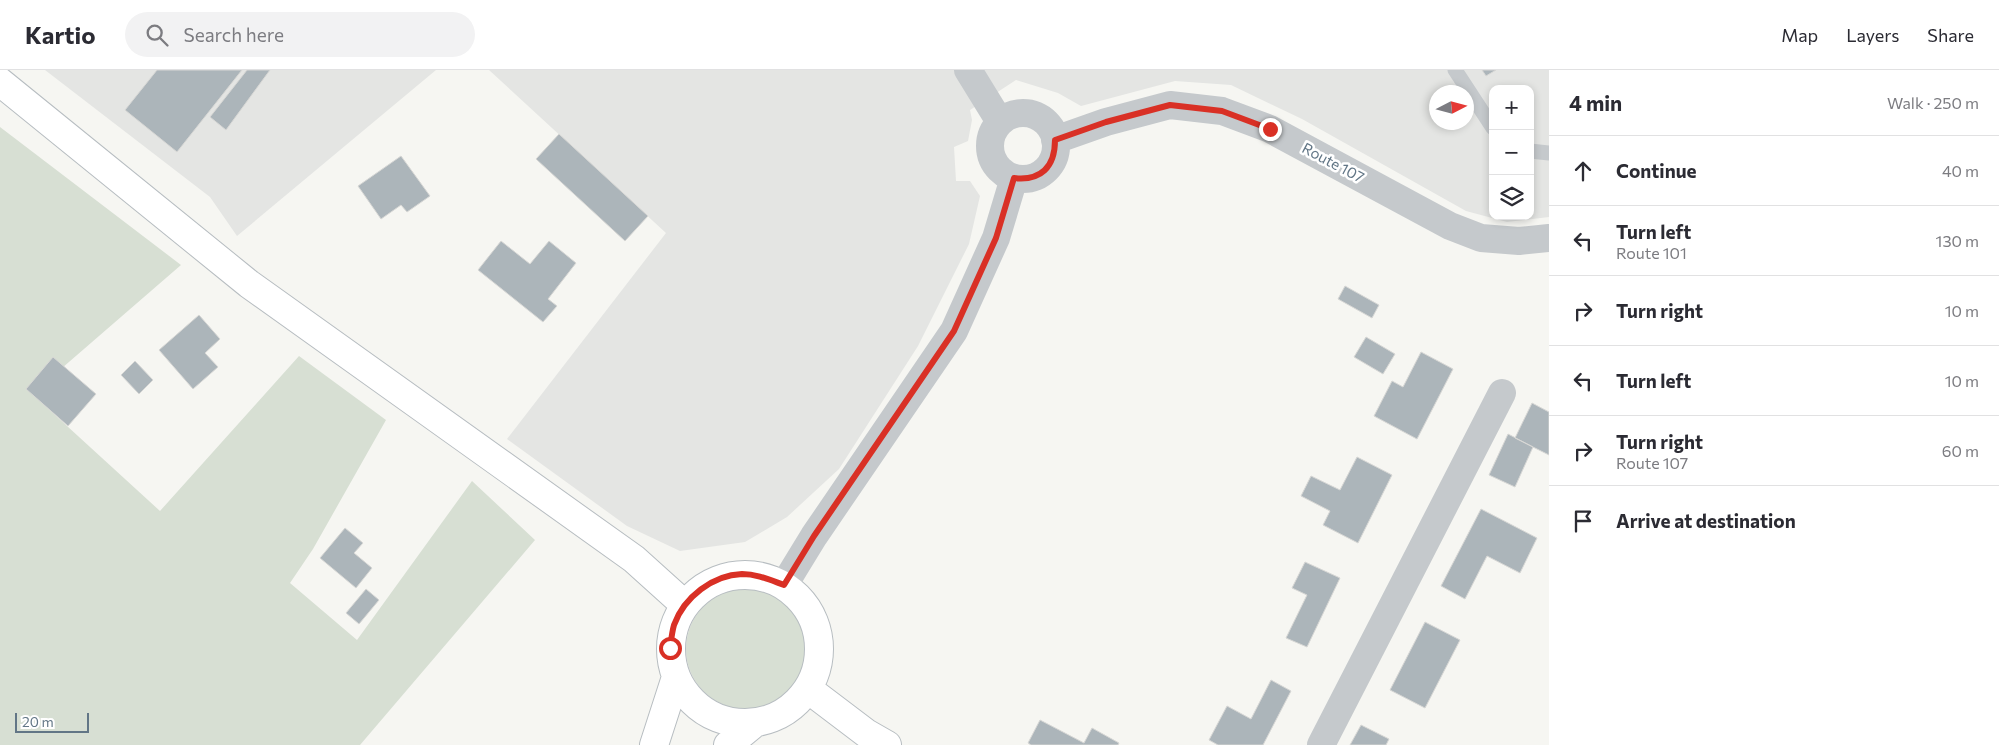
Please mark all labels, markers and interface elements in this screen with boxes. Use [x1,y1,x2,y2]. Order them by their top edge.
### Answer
search box [125,12,475,57]
text: Kartio [25,20,95,49]
icon: search [143,21,171,49]
text: Search here [183,23,284,46]
text: Map [1781,24,1818,46]
text: Layers [1846,24,1899,46]
text: Share [1927,24,1974,46]
north arrow [1429,85,1474,130]
map controls [1489,85,1534,220]
button: + [1489,85,1534,130]
text: 4 min [1569,90,1622,115]
text: Walk · 250 m [1887,93,1979,112]
route end [1259,118,1282,141]
button: − [1489,130,1534,175]
street label: Route 107 [1299,138,1368,186]
icon: ahead [1569,157,1597,185]
text: Continue [1616,159,1696,182]
text: 40 m [1942,161,1979,180]
button: layers [1489,175,1534,220]
text: Turn left [1616,220,1691,243]
icon: left [1569,227,1597,255]
text: 130 m [1936,231,1979,250]
text: Route 101 [1616,243,1687,262]
icon: right [1569,297,1597,325]
text: Turn right [1616,299,1703,322]
text: 10 m [1945,301,1979,320]
icon: left [1569,367,1597,395]
text: Turn left [1616,369,1691,392]
text: 10 m [1945,371,1979,390]
text: Turn right [1616,430,1703,453]
icon: right [1569,437,1597,465]
text: 60 m [1942,441,1979,460]
text: Route 107 [1616,453,1688,472]
icon: arrive [1569,507,1597,535]
text: Arrive at destination [1616,509,1796,532]
route start [659,637,682,660]
scale bar [15,710,89,733]
text: 20 m [22,713,54,730]

